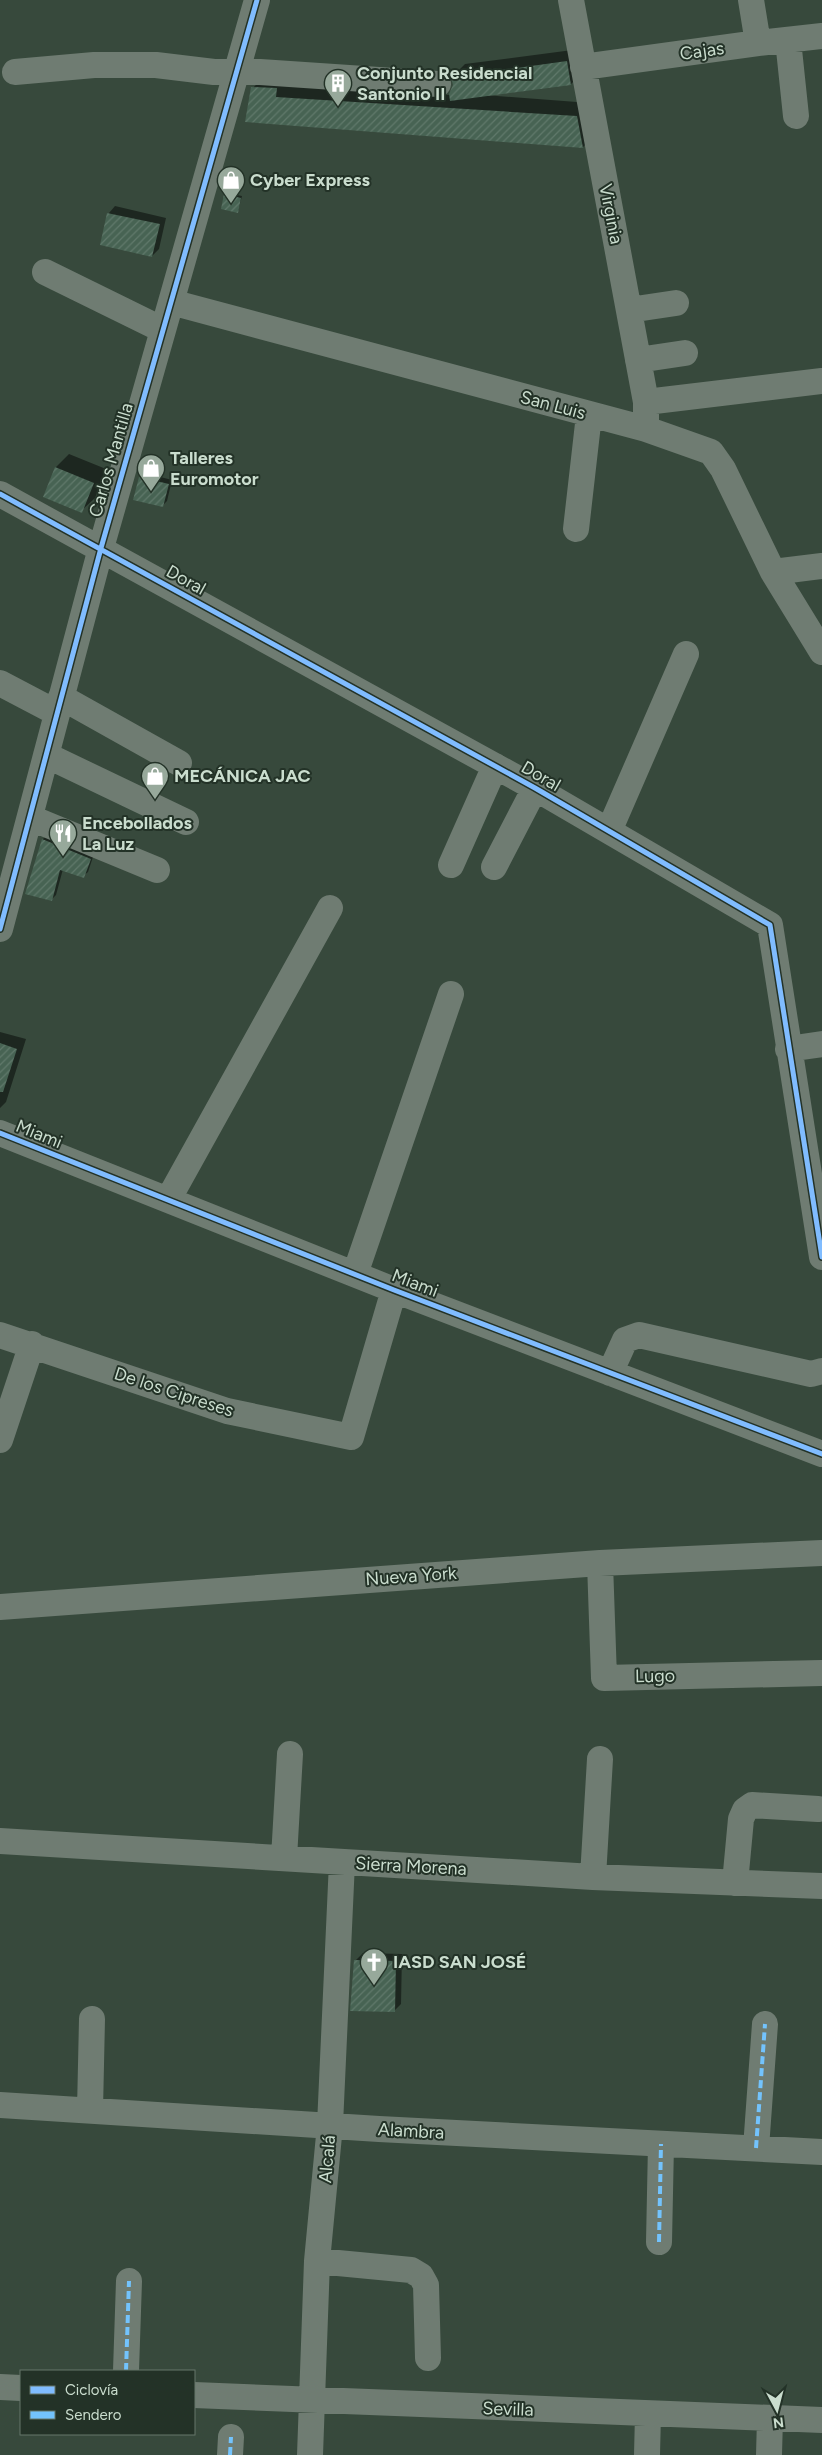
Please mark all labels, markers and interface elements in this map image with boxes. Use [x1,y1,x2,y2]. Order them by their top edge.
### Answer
street label: Cajas [678,37,726,65]
place label: Conjunto Residencial Santonio II [357,62,532,105]
building icon: Conjunto Residencial Santonio II [323,68,353,107]
shop icon: Cyber Express [216,165,246,204]
place label: Cyber Express [250,169,370,191]
street label: Virginia [594,182,628,246]
street label: San Luis [518,386,588,424]
street label: Carlos Mantilla [84,400,138,520]
place label: Talleres Euromotor [170,447,259,490]
shop icon: Talleres Euromotor [136,453,166,492]
street label: Doral [162,560,210,600]
street label: Doral [517,756,565,796]
shop icon: MECÁNICA JAC [140,761,170,800]
place label: MECÁNICA JAC [174,765,311,787]
place label: Encebollados La Luz [82,812,192,855]
restaurant icon: Encebollados La Luz [48,818,78,857]
street label: Miami [13,1115,65,1153]
street label: Miami [389,1264,441,1302]
street label: De los Cipreses [112,1362,236,1422]
street label: Nueva York [365,1562,458,1590]
street label: Lugo [635,1665,675,1687]
street label: Sierra Morena [355,1852,467,1880]
church icon: IASD SAN JOSÉ [359,1947,389,1986]
place label: IASD SAN JOSÉ [393,1951,526,1973]
street label: Alambra [377,2118,445,2144]
street label: Alcalá [314,2134,340,2184]
legend [20,2370,195,2435]
text: Ciclovía [65,2381,118,2399]
north arrow [752,2385,802,2435]
street label: Sevilla [482,2397,534,2421]
text: Sendero [65,2406,122,2424]
text: N [772,2413,785,2432]

